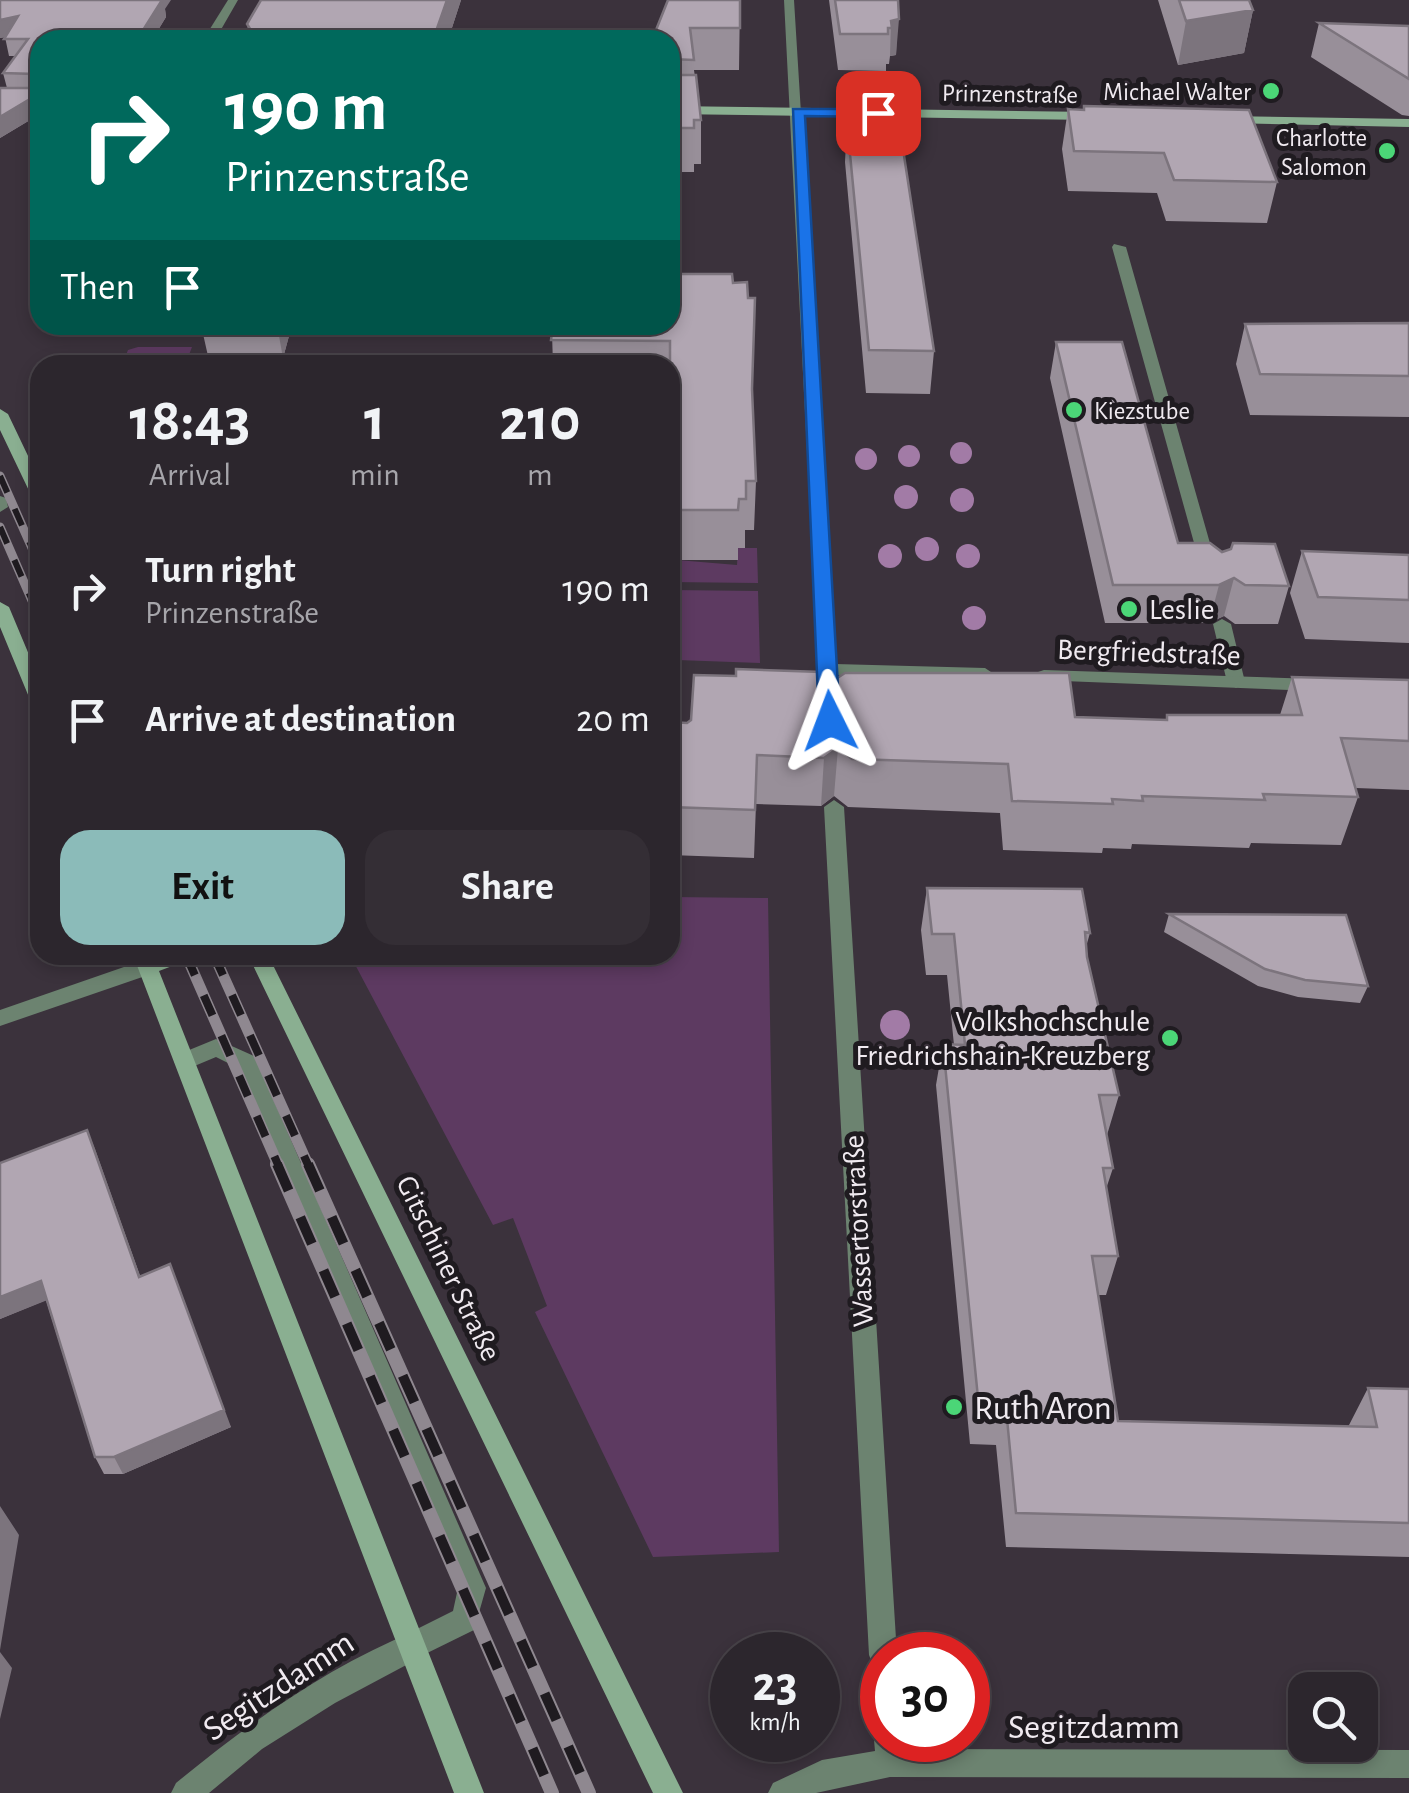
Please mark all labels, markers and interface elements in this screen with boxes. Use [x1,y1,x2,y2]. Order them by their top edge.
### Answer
icon: right [60,70,190,200]
pin [836,71,921,156]
text: 190 m [225,73,388,143]
place label: Michael Walter [1103,80,1251,105]
marker: Michael Walter [1260,80,1282,102]
street label: Prinzenstraße [942,81,1078,108]
icon: arrive [851,86,906,141]
place label: Charlotte Salomon [1276,126,1367,180]
marker: Charlotte Salomon [1376,140,1398,162]
text: Prinzenstraße [225,155,470,200]
icon: arrive [155,260,210,315]
text: Then [60,269,135,307]
text: 18:43 [130,391,250,451]
text: 1 [364,391,386,451]
text: 210 [499,391,580,451]
marker: Kiezstube [1063,399,1085,421]
place label: Kiezstube [1094,399,1190,424]
text: Arrival [149,459,231,491]
text: min [350,459,400,491]
text: m [527,459,553,491]
text: Turn right [145,552,295,590]
icon: right [60,563,115,618]
text: 190 m [562,571,650,609]
place label: Leslie [1149,595,1215,625]
text: Prinzenstraße [145,597,319,629]
marker: Leslie [1118,598,1140,620]
street label: Bergfriedstraße [1057,635,1241,671]
position arrow [778,669,882,773]
icon: arrive [60,693,115,748]
text: Arrive at destination [145,701,456,739]
text: 20 m [576,701,650,739]
button: Exit [60,830,345,945]
button: Share [365,830,650,945]
place label: Volkshochschule Friedrichshain-Kreuzberg [855,1007,1150,1071]
marker: Volkshochschule Friedrichshain-Kreuzberg [1159,1027,1181,1049]
street label: Wassertorstraße [839,1134,879,1328]
street label: Gitschiner Straße [390,1171,506,1366]
place label: Ruth Aron [974,1391,1112,1426]
marker: Ruth Aron [943,1396,965,1418]
street label: Segitzdamm [197,1625,360,1748]
speed limit sign: 30 [860,1632,990,1762]
text: 23 [752,1660,798,1710]
map controls [1288,1672,1378,1762]
button: search [1288,1672,1378,1762]
text: km/h [749,1710,801,1735]
street label: Segitzdamm [1008,1710,1180,1745]

